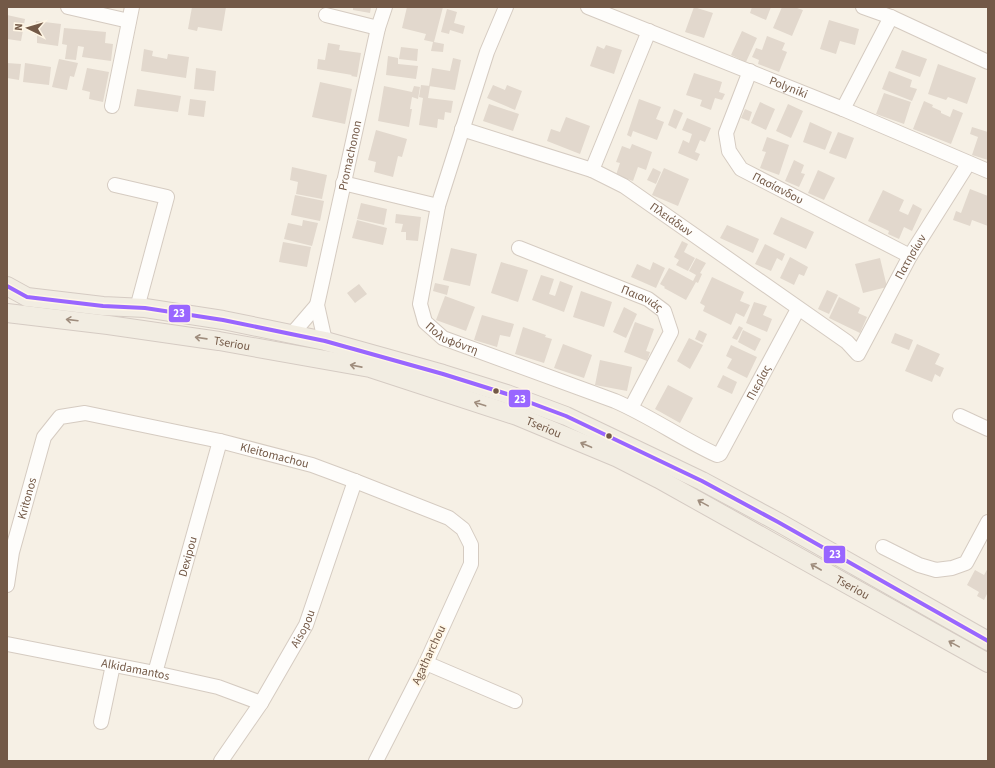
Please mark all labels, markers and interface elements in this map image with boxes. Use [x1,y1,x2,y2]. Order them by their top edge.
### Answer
north arrow [8,8,48,48]
text: N [11,23,26,31]
street label: Polyniki [767,72,810,103]
street label: Promachonon [334,119,366,192]
street label: Πασίανδου [750,168,806,208]
street label: Πλειάδων [646,198,697,240]
street label: Πατησίων [891,230,930,282]
street label: Παιανιάς [619,281,666,316]
line badge: 23 [168,304,191,323]
text: 23 [173,306,185,321]
one-way arrow [66,316,79,324]
street label: Πολυφόντη [422,318,481,359]
street label: Tseriou [213,332,252,355]
one-way arrow [195,334,208,342]
one-way arrow [350,361,363,369]
street label: Πιερίας [742,362,775,403]
unlabelled marker [491,386,501,396]
line badge: 23 [508,389,531,408]
text: 23 [514,392,526,407]
one-way arrow [474,400,487,407]
street label: Tseriou [524,412,564,442]
unlabelled marker [604,431,614,441]
street label: Kleitomachou [238,438,311,472]
one-way arrow [581,441,593,448]
street label: Kritonos [13,476,41,521]
one-way arrow [697,498,709,506]
street label: Dexipou [174,534,201,579]
line badge: 23 [823,545,846,564]
text: 23 [829,547,841,562]
one-way arrow [810,562,822,570]
street label: Tseriou [832,571,873,604]
street label: Aisopou [286,607,319,651]
street label: Agatharchou [408,622,450,688]
one-way arrow [948,639,960,647]
street label: Alkidamantos [100,654,171,685]

